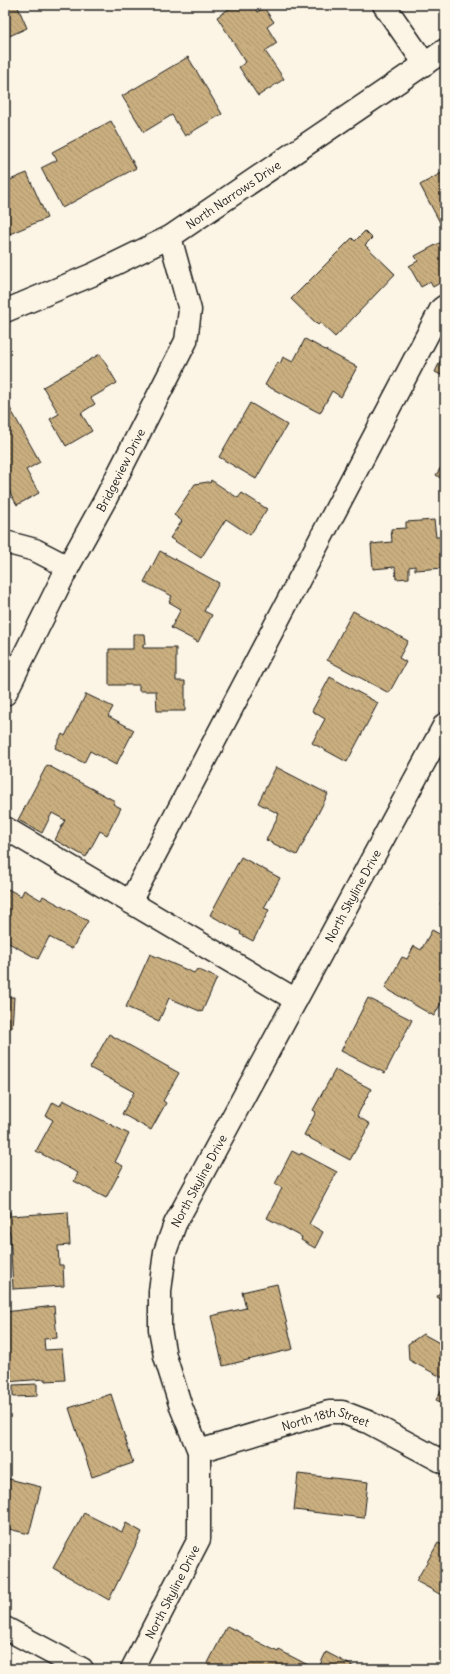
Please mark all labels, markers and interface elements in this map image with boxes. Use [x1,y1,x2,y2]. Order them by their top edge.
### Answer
street label: North Narrows Drive [183,157,283,232]
street label: Bridgeview Drive [93,426,148,514]
street label: North Skyline Drive [321,847,384,945]
street label: North Skyline Drive [167,1132,230,1230]
street label: North 18th Street [280,1404,372,1433]
street label: North Skyline Drive [141,1542,202,1641]

